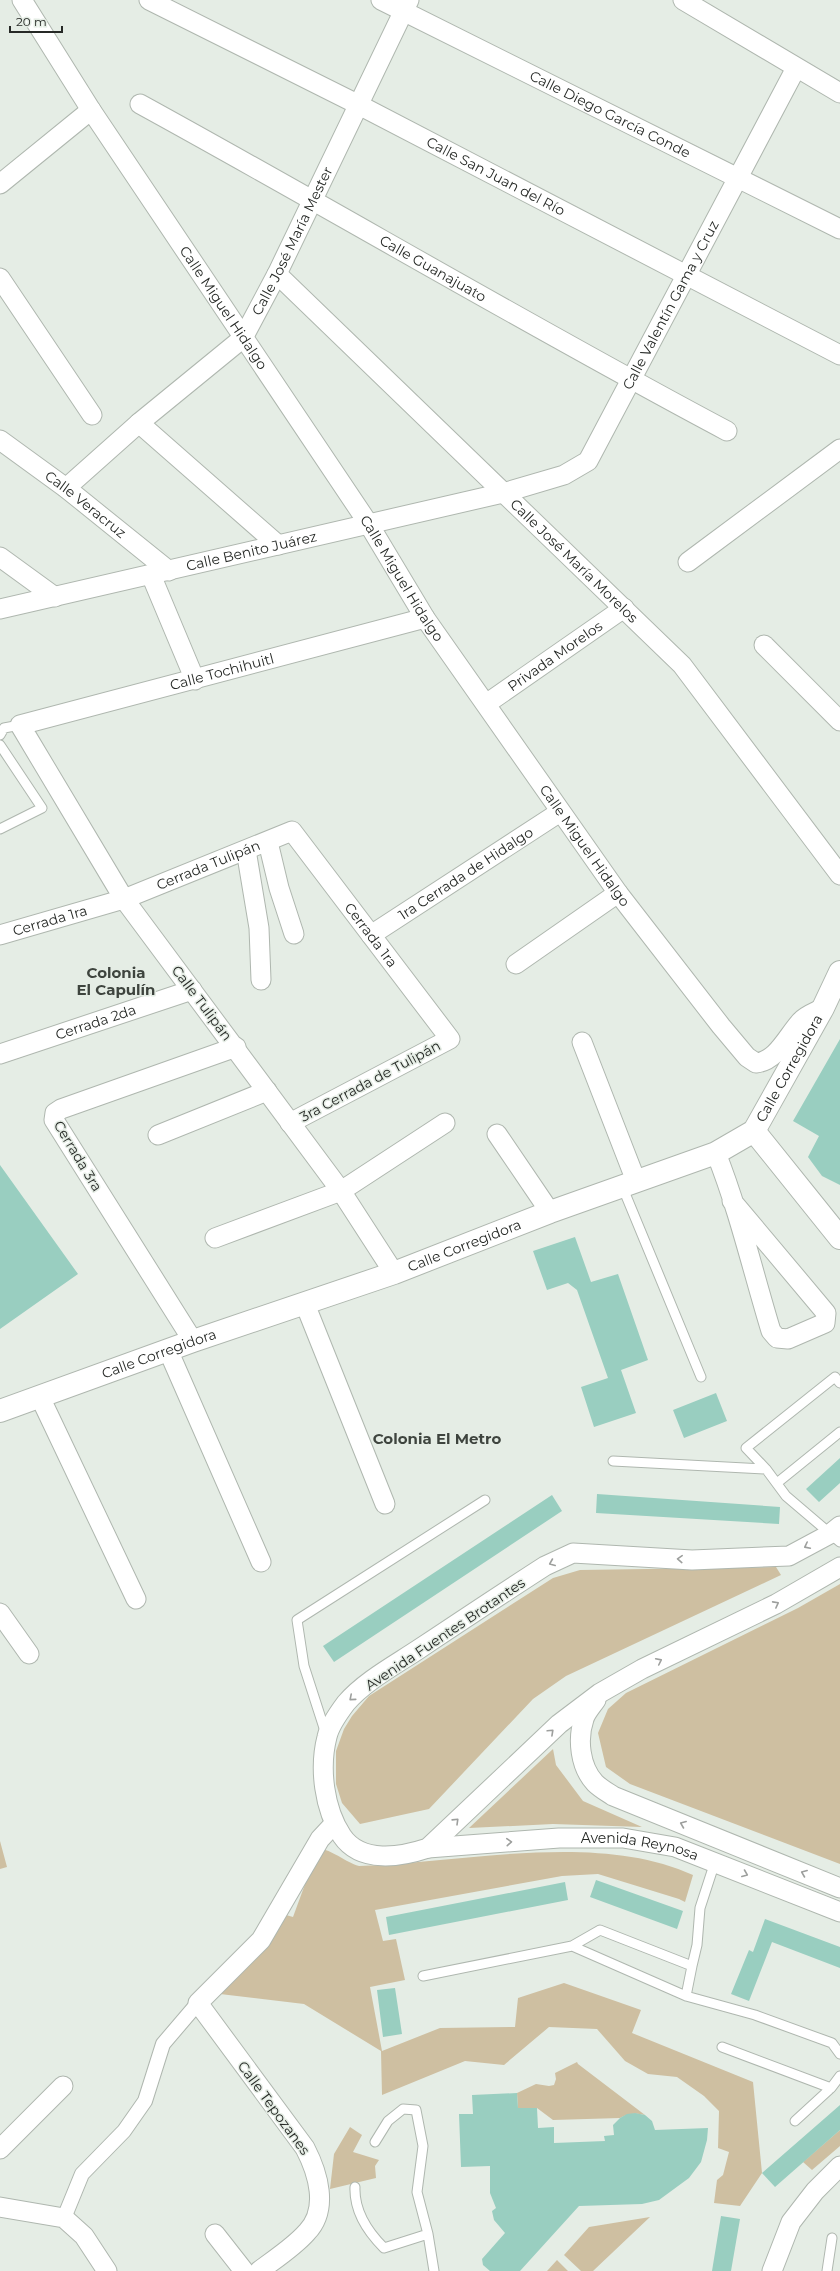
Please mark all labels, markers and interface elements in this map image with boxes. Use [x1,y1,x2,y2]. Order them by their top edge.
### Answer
scale bar [10,8,62,34]
text: 20 m [16,14,47,29]
street label: Calle Diego García Conde [527,67,694,162]
street label: Calle San Juan del Río [423,133,568,220]
street label: Calle José María Mester [248,163,337,318]
street label: Calle Valentín Gama y Cruz [618,217,723,393]
street label: Calle Guanajuato [376,231,490,306]
street label: Calle Miguel Hidalgo [176,243,272,373]
street label: Calle Veracruz [41,467,130,542]
street label: Calle José María Morelos [506,495,642,627]
street label: Calle Miguel Hidalgo [356,512,448,645]
street label: Calle Benito Juárez [184,527,318,575]
street label: Privada Morelos [504,617,606,695]
street label: Calle Tochihuitl [168,649,276,694]
street label: Calle Miguel Hidalgo [536,781,634,910]
street label: 1ra Cerrada de Hidalgo [395,823,537,924]
street label: Cerrada Tulipán [154,836,263,894]
street label: Cerrada 1ra [341,899,401,971]
street label: Cerrada 1ra [11,901,89,940]
street label: Calle Tulipán [168,962,236,1044]
district label: Colonia El Capulín [77,963,155,999]
street label: Cerrada 2da [53,1000,138,1044]
street label: Calle Corregidora [752,1011,827,1125]
street label: 3ra Cerrada de Tulipán [297,1036,443,1126]
street label: Cerrada 3ra [50,1117,106,1195]
street label: Calle Corregidora [405,1215,524,1276]
street label: Calle Corregidora [99,1325,219,1382]
district label: Colonia El Metro [373,1429,501,1448]
one-way arrow [804,1542,812,1549]
one-way arrow [677,1555,683,1564]
one-way arrow [548,1558,555,1566]
street label: Avenida Fuentes Brotantes [362,1574,529,1694]
one-way arrow [771,1601,779,1609]
one-way arrow [655,1658,662,1666]
one-way arrow [349,1694,357,1701]
one-way arrow [546,1729,554,1737]
one-way arrow [451,1818,459,1826]
one-way arrow [680,1821,687,1829]
street label: Avenida Reynosa [581,1829,701,1864]
one-way arrow [506,1838,512,1847]
one-way arrow [741,1869,748,1877]
one-way arrow [800,1870,808,1878]
street label: Calle Tepozanes [234,2057,314,2159]

